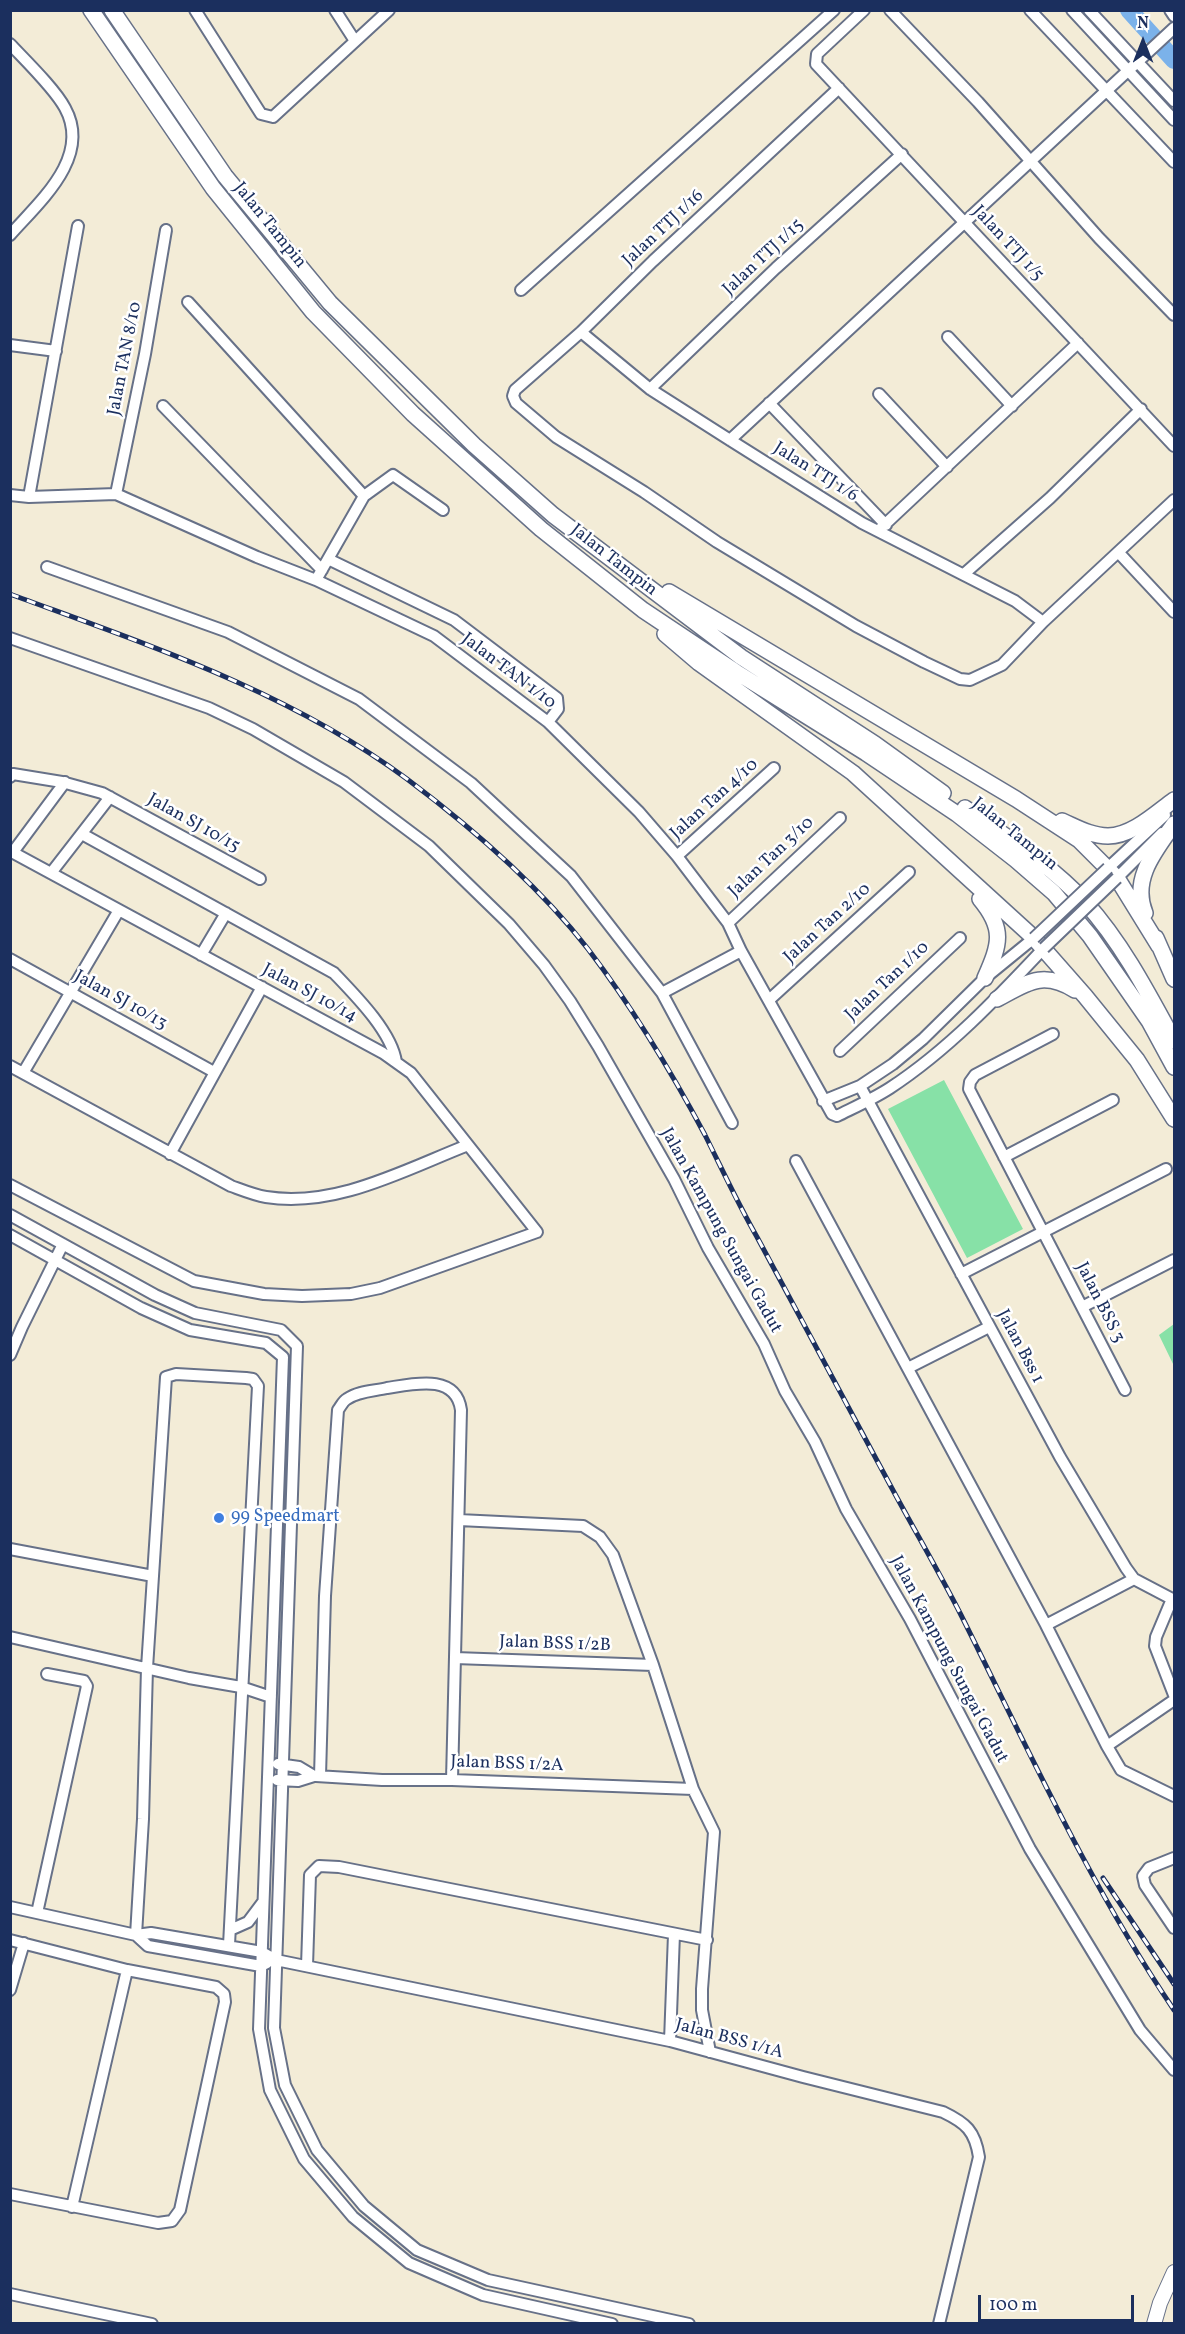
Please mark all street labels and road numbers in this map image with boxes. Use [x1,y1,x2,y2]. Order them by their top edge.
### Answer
street label: Jalan Tampin [228,179,310,273]
street label: Jalan TTJ 1/16 [619,186,709,272]
street label: Jalan TTJ 1/5 [967,202,1047,286]
street label: Jalan TTJ 1/15 [719,215,809,301]
street label: Jalan TAN 8/10 [104,300,148,418]
street label: Jalan TTJ 1/6 [768,438,862,508]
street label: Jalan Tampin [565,520,661,602]
street label: Jalan TAN 1/10 [456,629,560,715]
street label: Jalan Tan 4/10 [667,755,763,845]
street label: Jalan SJ 10/15 [143,790,243,858]
street label: Jalan Tampin [967,794,1061,876]
street label: Jalan Tan 3/10 [725,813,819,903]
street label: Jalan Tan 2/10 [780,879,876,969]
street label: Jalan Tan 1/10 [841,938,935,1026]
street label: Jalan SJ 10/14 [258,960,360,1028]
street label: Jalan SJ 10/13 [70,967,170,1035]
street label: Jalan Kampung Sungai Gadut [654,1125,786,1337]
street label: Jalan BSS 3 [1070,1259,1128,1347]
street label: Jalan Bss 1 [991,1306,1047,1388]
street label: Jalan Kampung Sungai Gadut [884,1553,1012,1767]
street label: Jalan BSS 1/2B [499,1632,611,1658]
street label: Jalan BSS 1/2A [450,1752,564,1778]
street label: Jalan BSS 1/1A [673,2015,785,2065]

